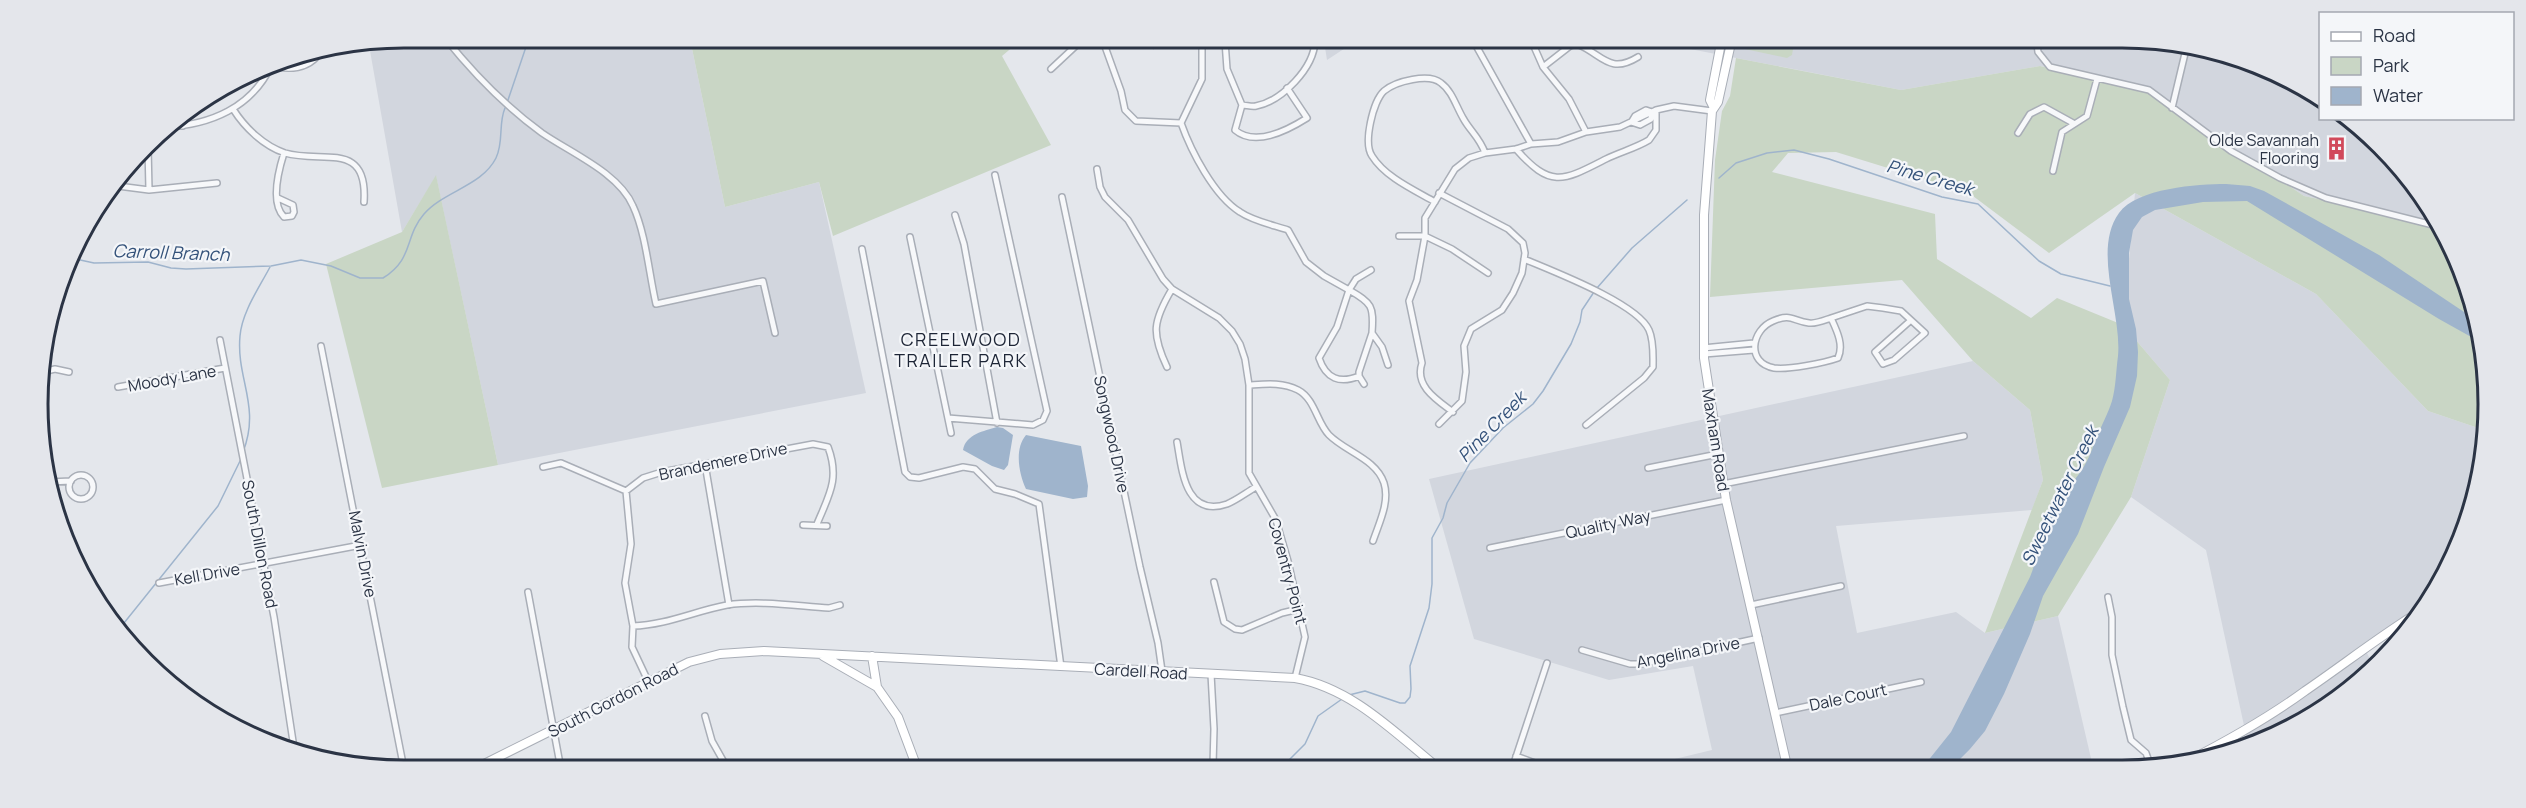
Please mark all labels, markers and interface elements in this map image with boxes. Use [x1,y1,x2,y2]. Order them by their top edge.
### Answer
legend [2319,12,2514,120]
text: Road [2373,23,2416,47]
text: Park [2373,53,2410,77]
text: Water [2373,83,2423,107]
place label: Olde Savannah Flooring [2209,129,2319,169]
building icon: Olde Savannah Flooring [2324,136,2350,162]
water label: Pine Creek [1884,153,1979,202]
water label: Carroll Branch [112,238,231,266]
district label: CREELWOOD TRAILER PARK [894,327,1028,372]
street label: Moody Lane [126,359,218,397]
street label: Songwood Drive [1089,373,1135,495]
water label: Pine Creek [1452,384,1533,467]
street label: Maxham Road [1697,387,1735,493]
water label: Sweetwater Creek [2015,419,2105,569]
street label: Brandemere Drive [657,437,789,485]
street label: South Dillon Road [237,478,283,610]
street label: Quality Way [1563,504,1653,544]
street label: Malvin Drive [344,509,382,599]
street label: Coventry Point [1263,515,1313,627]
street label: Kell Drive [172,557,242,591]
street label: Angelina Drive [1634,631,1742,673]
street label: South Gordon Road [544,658,682,742]
street label: Cardell Road [1094,658,1188,684]
street label: Dale Court [1807,678,1889,716]

